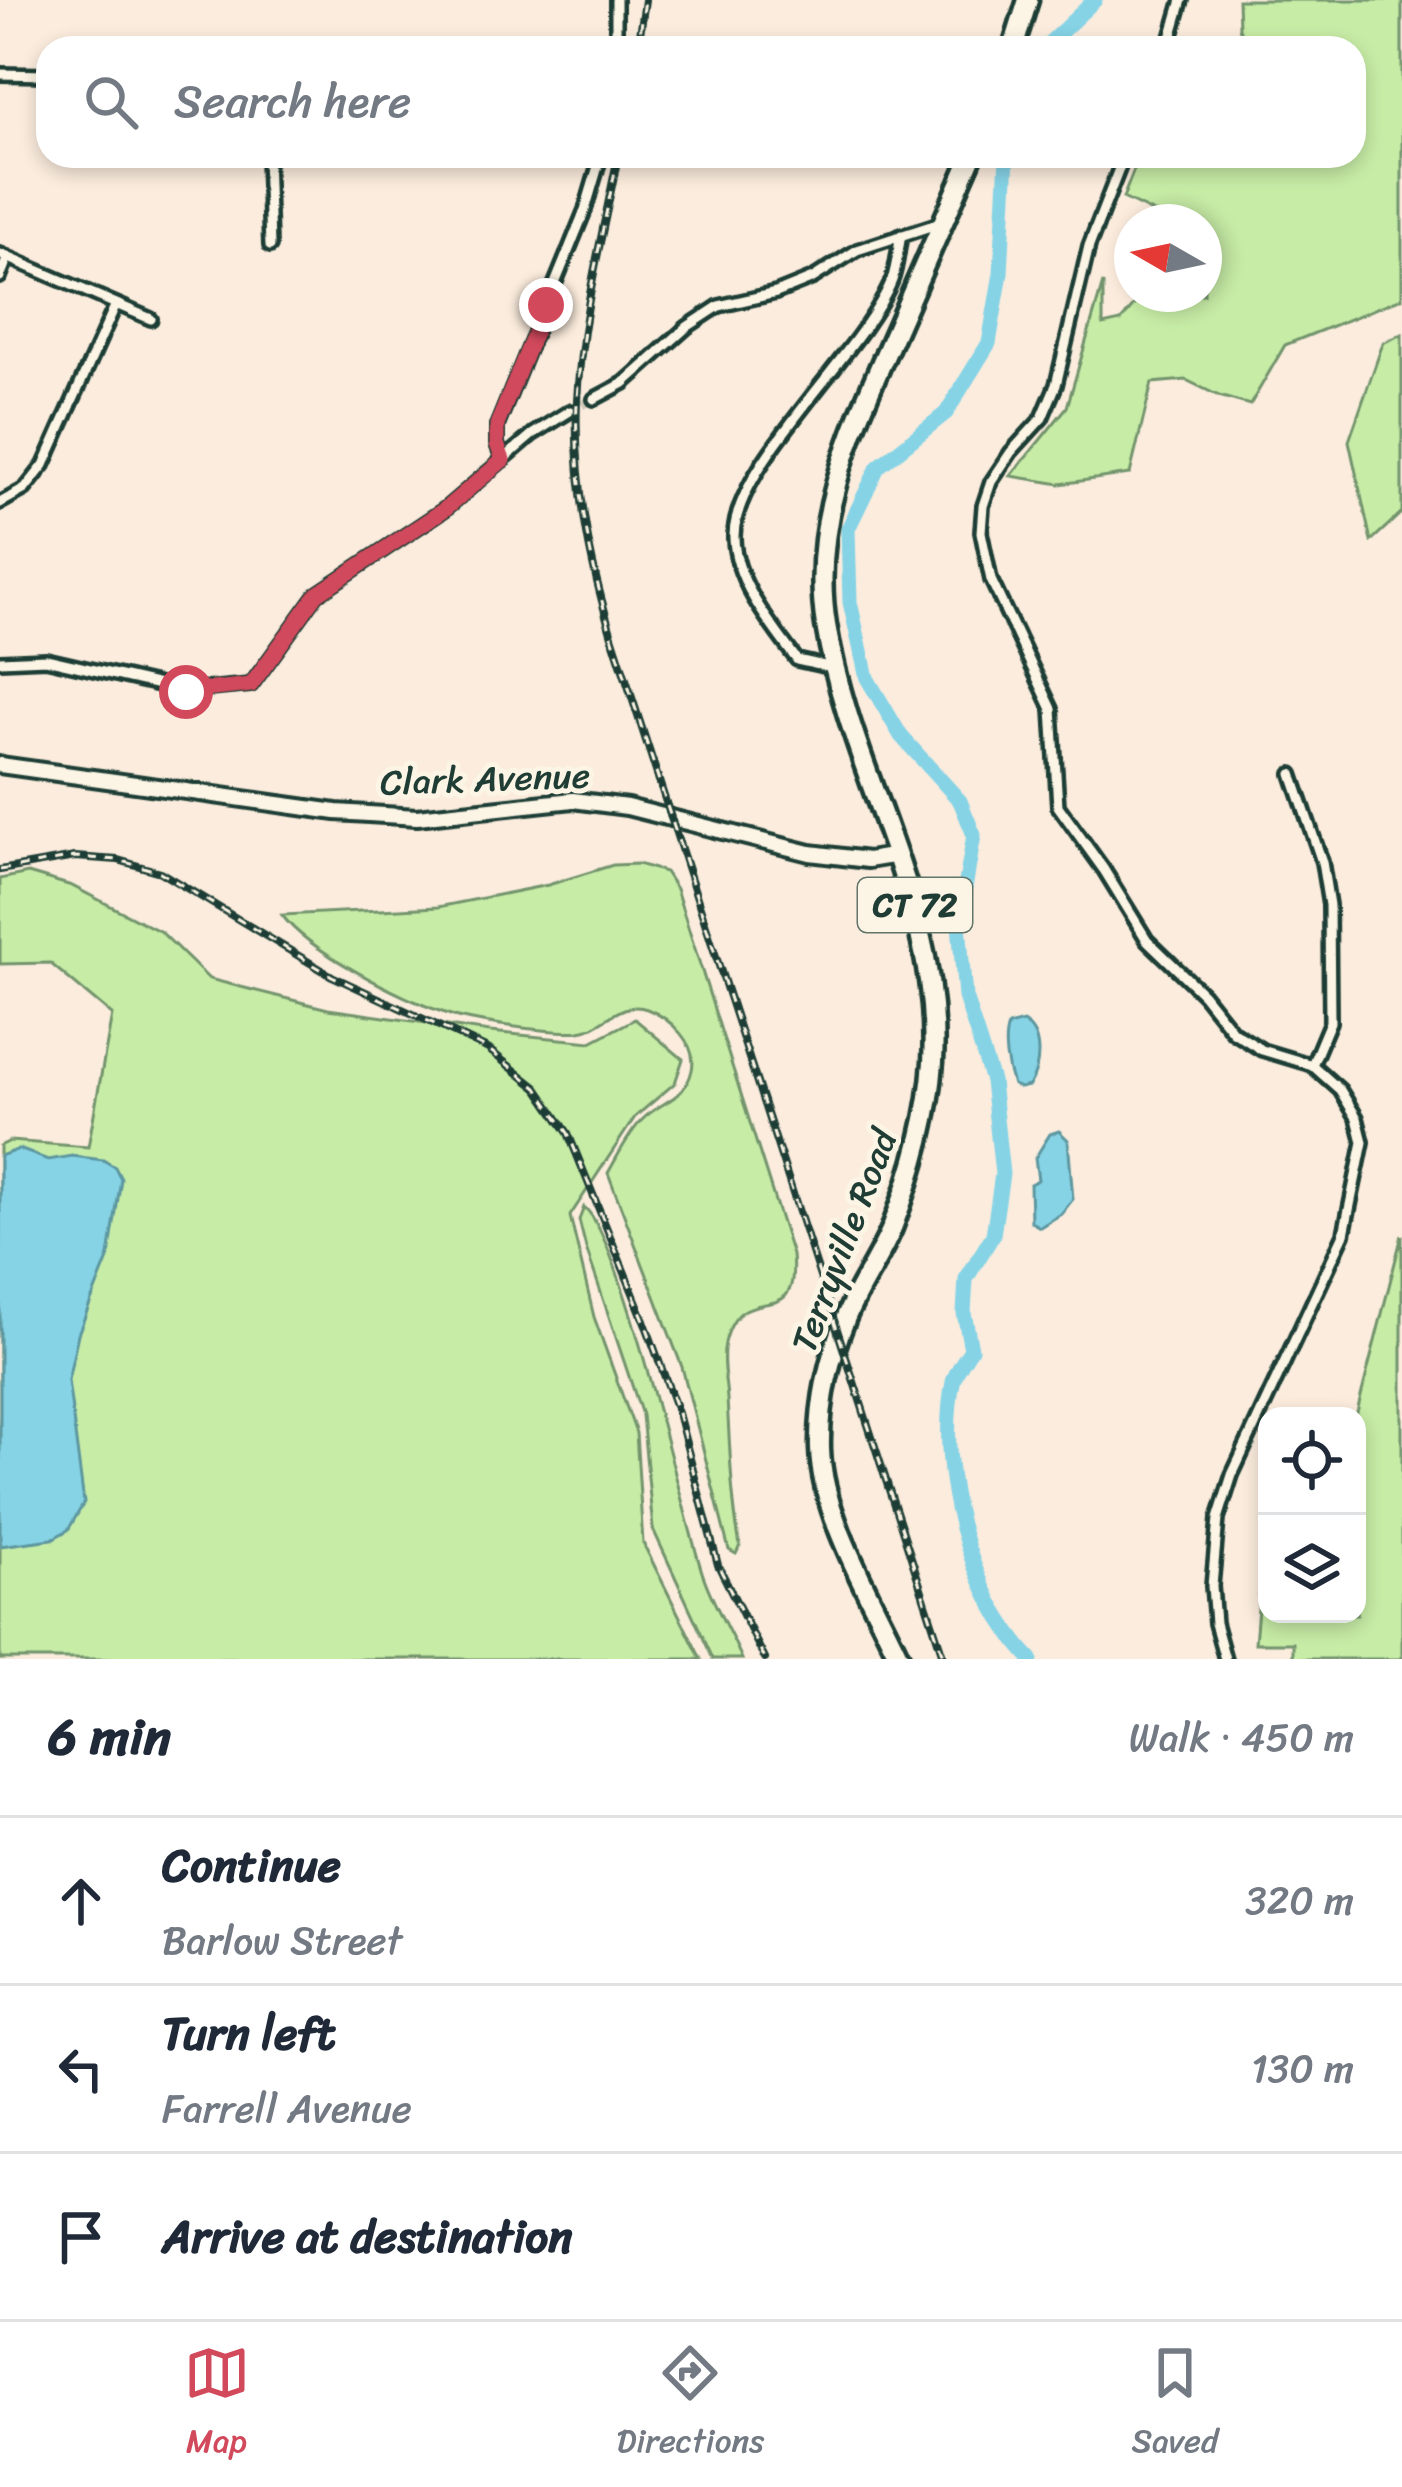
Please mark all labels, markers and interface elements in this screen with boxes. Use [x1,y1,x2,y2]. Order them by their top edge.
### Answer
search box [36,36,1366,168]
text: Search here [174,62,411,142]
icon: search [78,69,144,135]
north arrow [1114,204,1222,312]
route end [519,278,573,332]
route start [159,665,213,719]
street label: Clark Avenue [379,743,591,815]
road number: CT 72 [858,878,972,932]
street label: Terryville Road [772,1117,917,1362]
map controls [1258,1407,1366,1623]
button: locate [1258,1407,1366,1515]
button: layers [1258,1515,1366,1623]
text: 6 min [48,1692,171,1782]
text: Walk · 450 m [1129,1703,1354,1772]
text: Continue [162,1826,341,1906]
text: 320 m [1245,1866,1354,1935]
icon: ahead [48,1868,114,1934]
text: Barlow Street [162,1906,402,1975]
text: Turn left [162,1994,335,2074]
text: 130 m [1251,2034,1354,2103]
icon: left [48,2036,114,2102]
text: Farrell Avenue [162,2074,412,2143]
text: Arrive at destination [162,2197,572,2277]
icon: arrive [48,2204,114,2270]
tab: Map [184,2340,250,2470]
tab: Directions [617,2340,764,2470]
tab: Saved [1131,2340,1218,2470]

